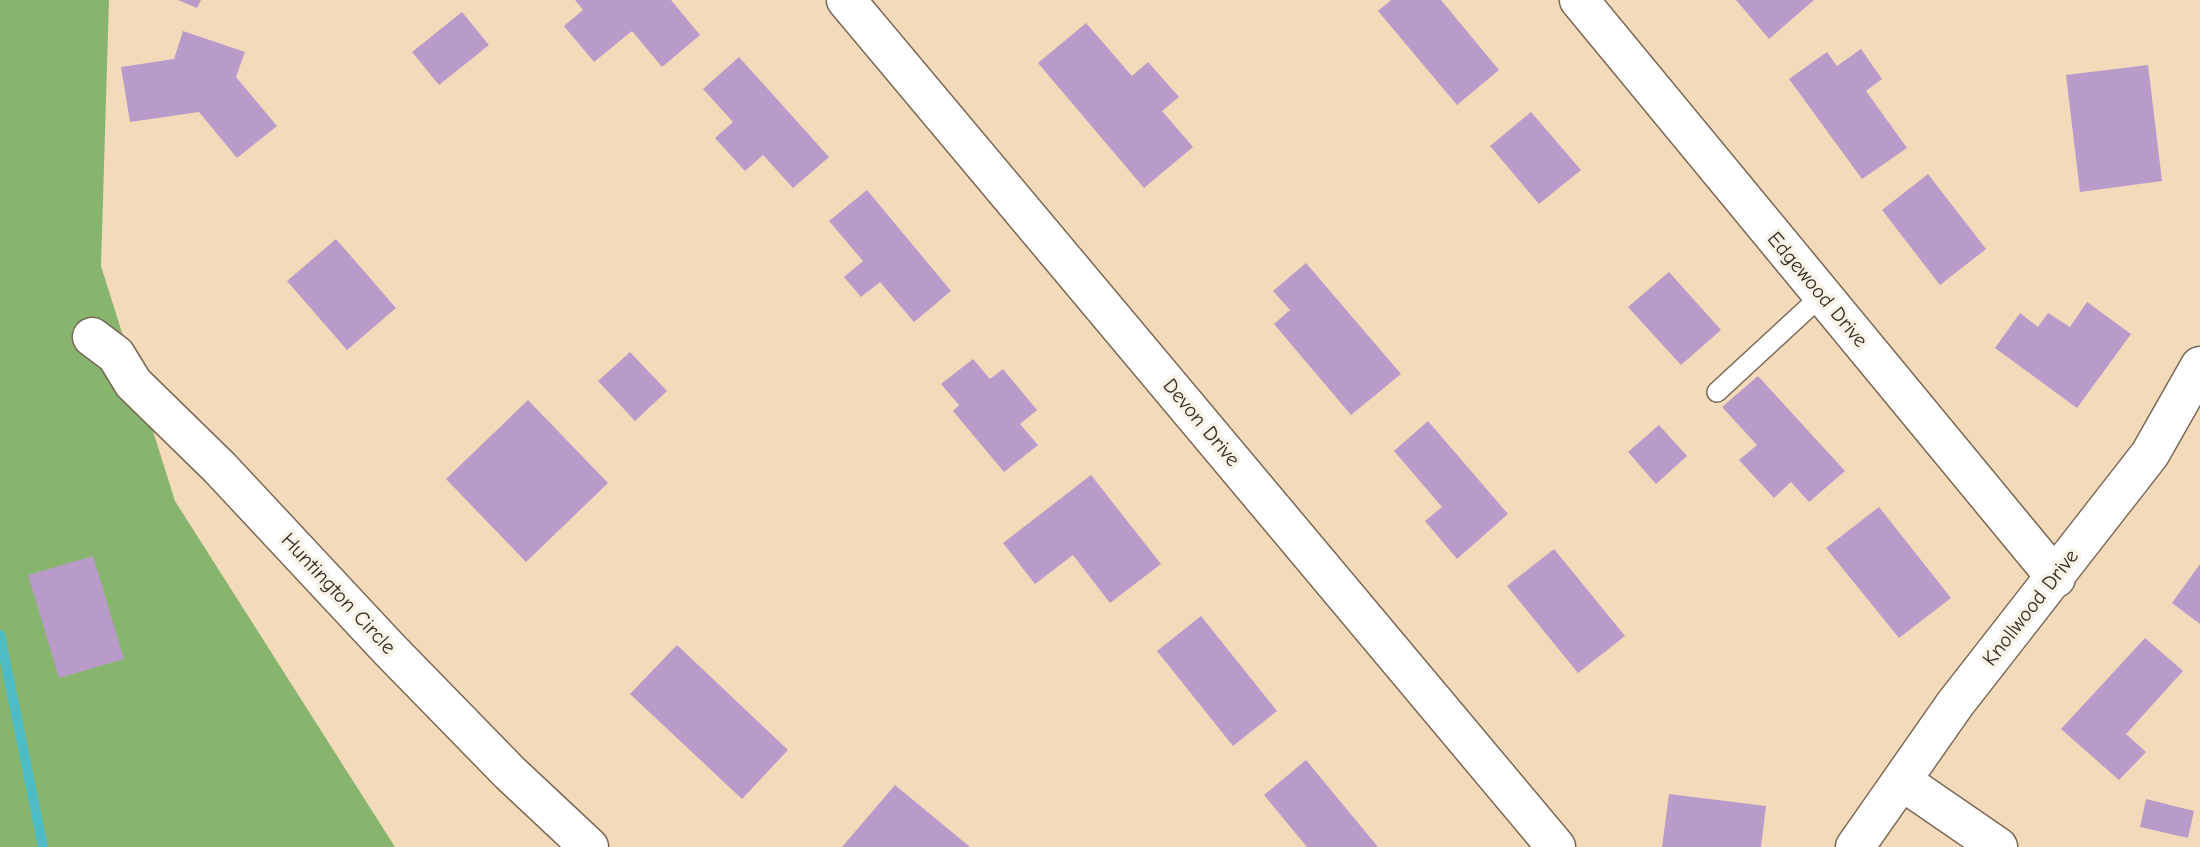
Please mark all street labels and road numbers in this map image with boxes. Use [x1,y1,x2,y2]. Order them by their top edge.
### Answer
street label: Edgewood Drive [1761,227,1873,353]
street label: Devon Drive [1157,374,1245,472]
street label: Huntington Circle [275,528,401,660]
street label: Knollwood Drive [1978,545,2084,671]

